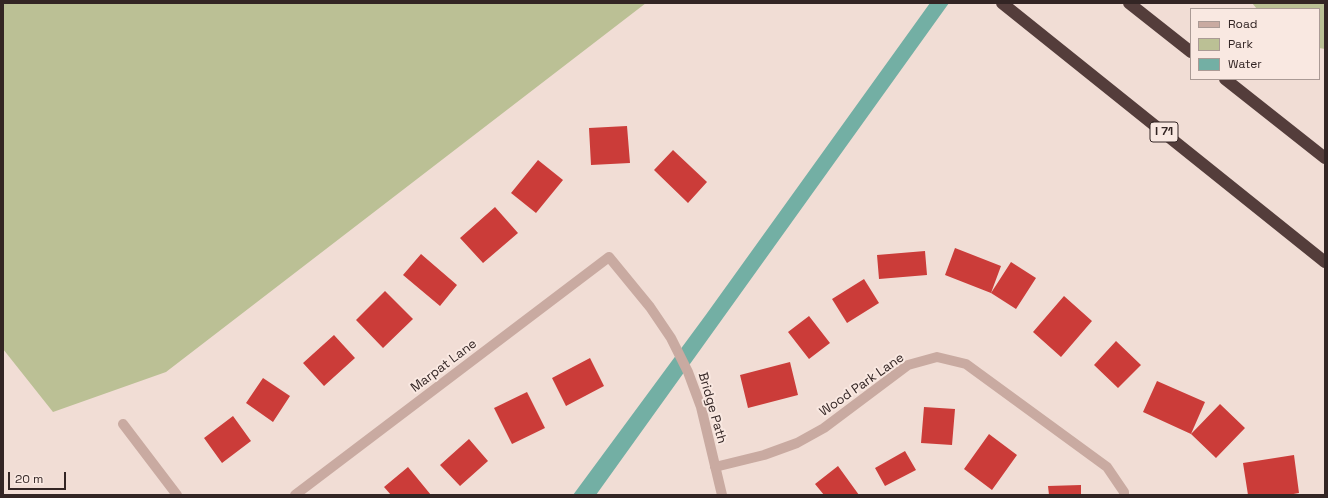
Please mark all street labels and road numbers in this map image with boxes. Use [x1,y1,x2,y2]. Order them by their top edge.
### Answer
road number: I 71 [1150,122,1178,142]
street label: Marpat Lane [408,336,480,396]
street label: Wood Park Lane [817,350,907,420]
street label: Bridge Path [694,371,730,445]

